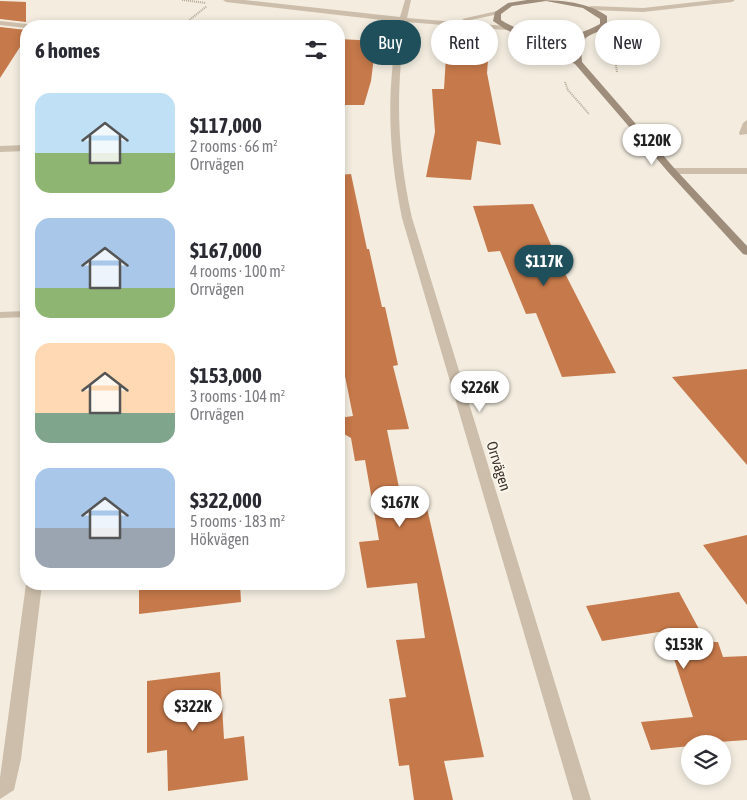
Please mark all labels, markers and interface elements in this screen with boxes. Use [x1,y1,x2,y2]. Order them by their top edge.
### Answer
chip: Buy [360,20,421,65]
chip: Rent [431,20,498,65]
chip: Filters [508,20,585,65]
chip: New [595,20,660,65]
icon: filters [302,36,330,64]
text: 6 homes [35,38,100,62]
icon: home [75,113,135,173]
text: $117,000 [190,113,262,137]
pin: $120K [617,124,687,166]
text: $120K [633,131,671,149]
text: 2 rooms · 66 m² [190,137,278,155]
text: Orrvägen [190,155,244,173]
icon: home [75,238,135,298]
text: $167,000 [190,238,262,262]
pin: $117K [509,244,579,287]
text: $117K [525,252,563,270]
text: 4 rooms · 100 m² [190,262,285,280]
text: Orrvägen [190,280,244,298]
icon: home [75,363,135,423]
text: $153,000 [190,363,262,387]
pin: $226K [445,370,515,413]
text: $226K [461,378,499,396]
text: 3 rooms · 104 m² [190,387,285,405]
text: Orrvägen [190,405,244,423]
street label: Orrvägen [483,439,515,493]
pin: $167K [365,486,435,528]
icon: home [75,488,135,548]
text: $322,000 [190,488,262,512]
text: $167K [381,493,419,511]
text: 5 rooms · 183 m² [190,512,285,530]
text: Hökvägen [190,530,249,548]
pin: $153K [649,628,719,670]
text: $153K [665,635,703,653]
pin: $322K [158,690,228,732]
text: $322K [174,697,212,715]
map controls [681,735,731,785]
button: layers [681,735,731,785]

